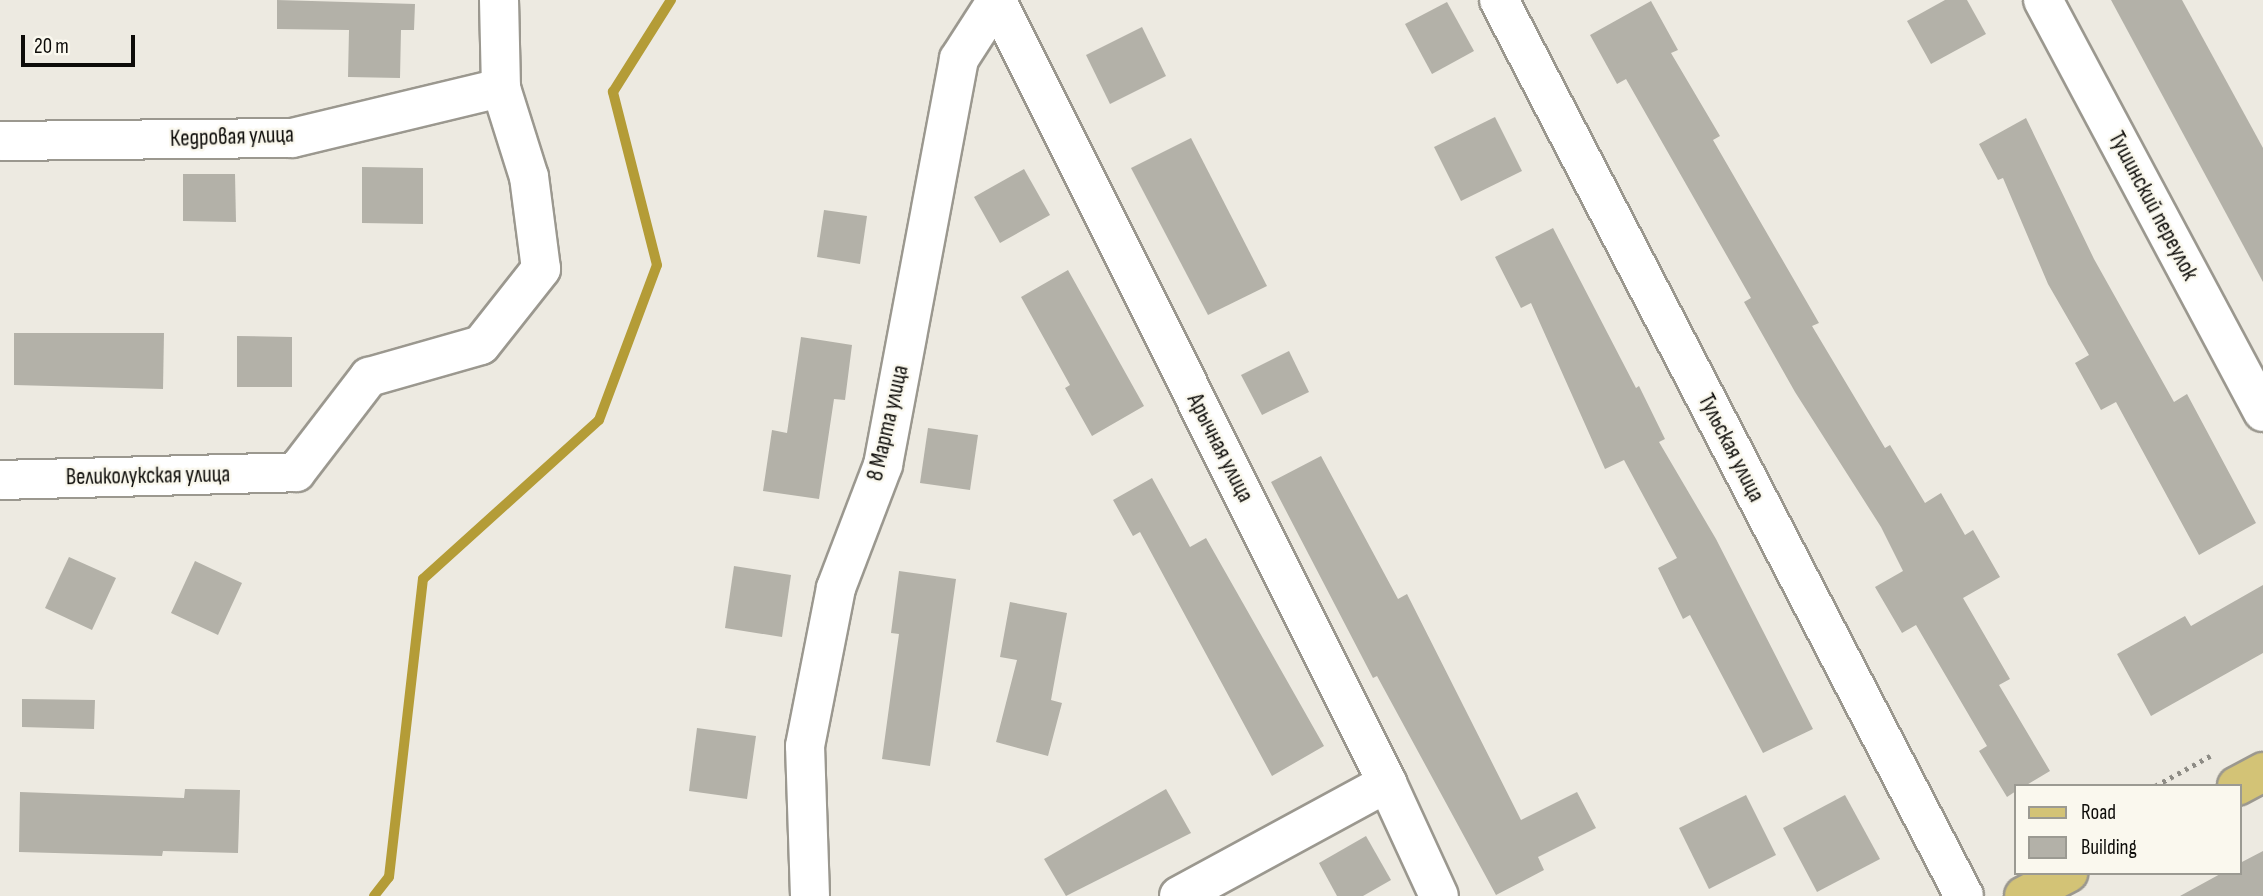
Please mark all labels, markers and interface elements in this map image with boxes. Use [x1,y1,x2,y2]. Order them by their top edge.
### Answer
scale bar [24,21,138,65]
text: 20 m [34,34,69,59]
street label: Кедровая улица [170,121,294,153]
street label: Тушинский переулок [2102,127,2204,285]
street label: 8 Марта улица [861,362,915,484]
street label: Арычная улица [1181,389,1259,507]
street label: Тульская улица [1692,389,1770,507]
street label: Великолукская улица [66,461,230,491]
legend [2014,784,2242,875]
text: Road [2081,800,2116,825]
text: Building [2081,835,2137,860]

